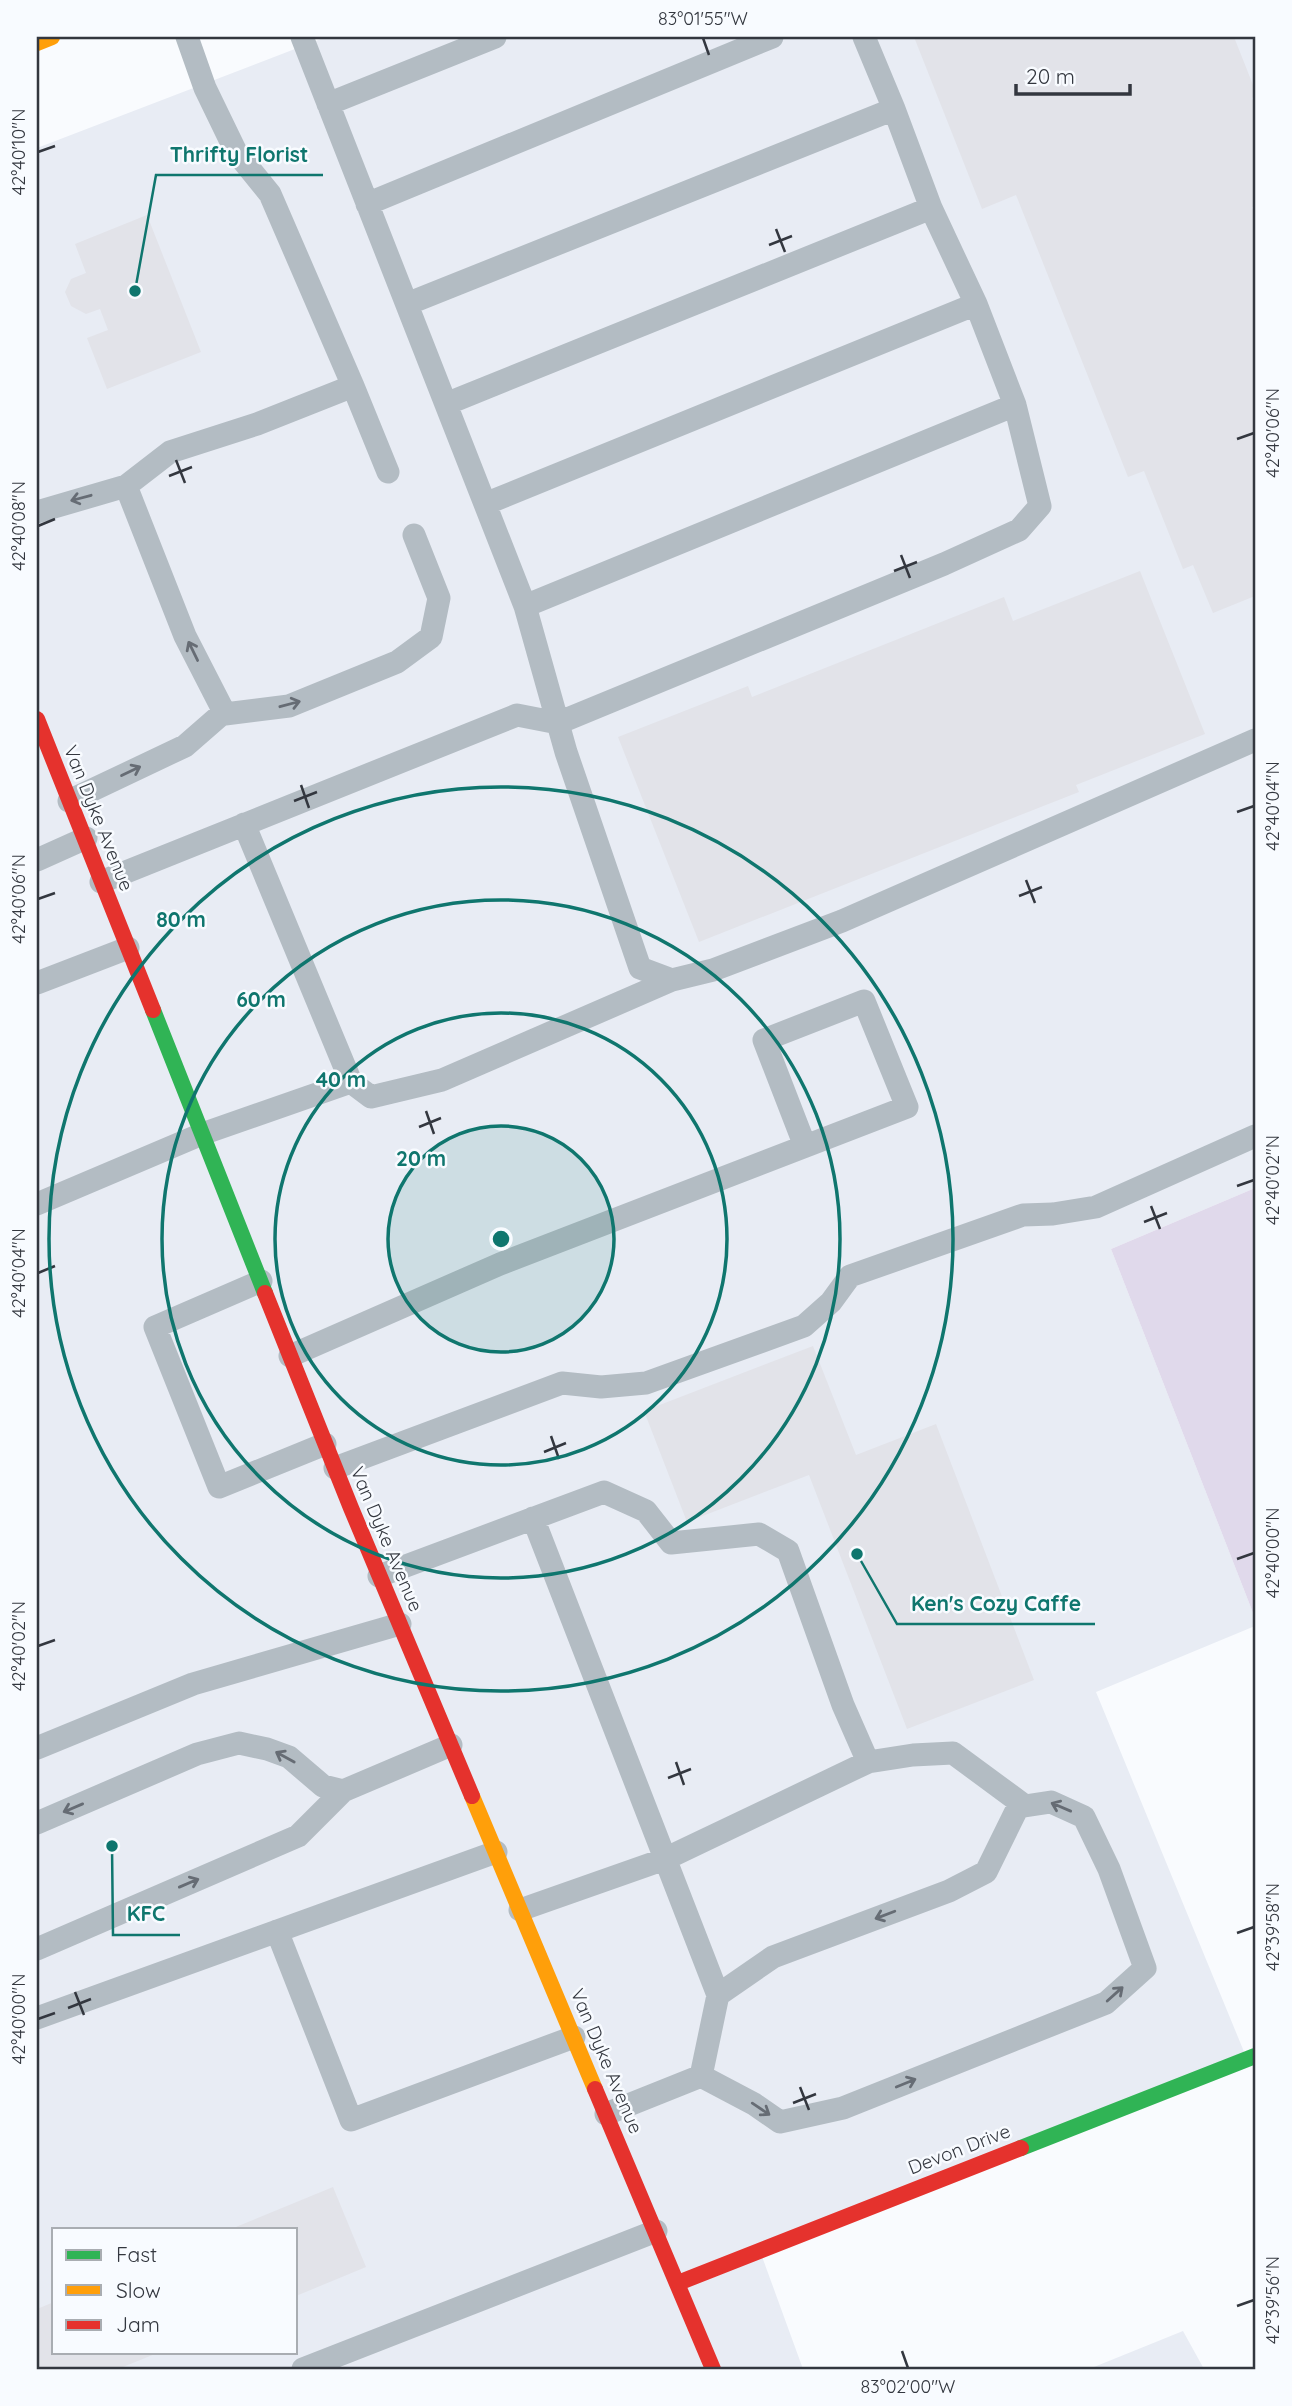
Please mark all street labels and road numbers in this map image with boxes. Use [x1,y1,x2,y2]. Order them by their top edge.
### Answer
street label: Van Dyke Avenue [59,742,139,894]
street label: Van Dyke Avenue [346,1463,428,1615]
street label: Van Dyke Avenue [566,1985,648,2137]
street label: Devon Drive [904,2118,1014,2180]

